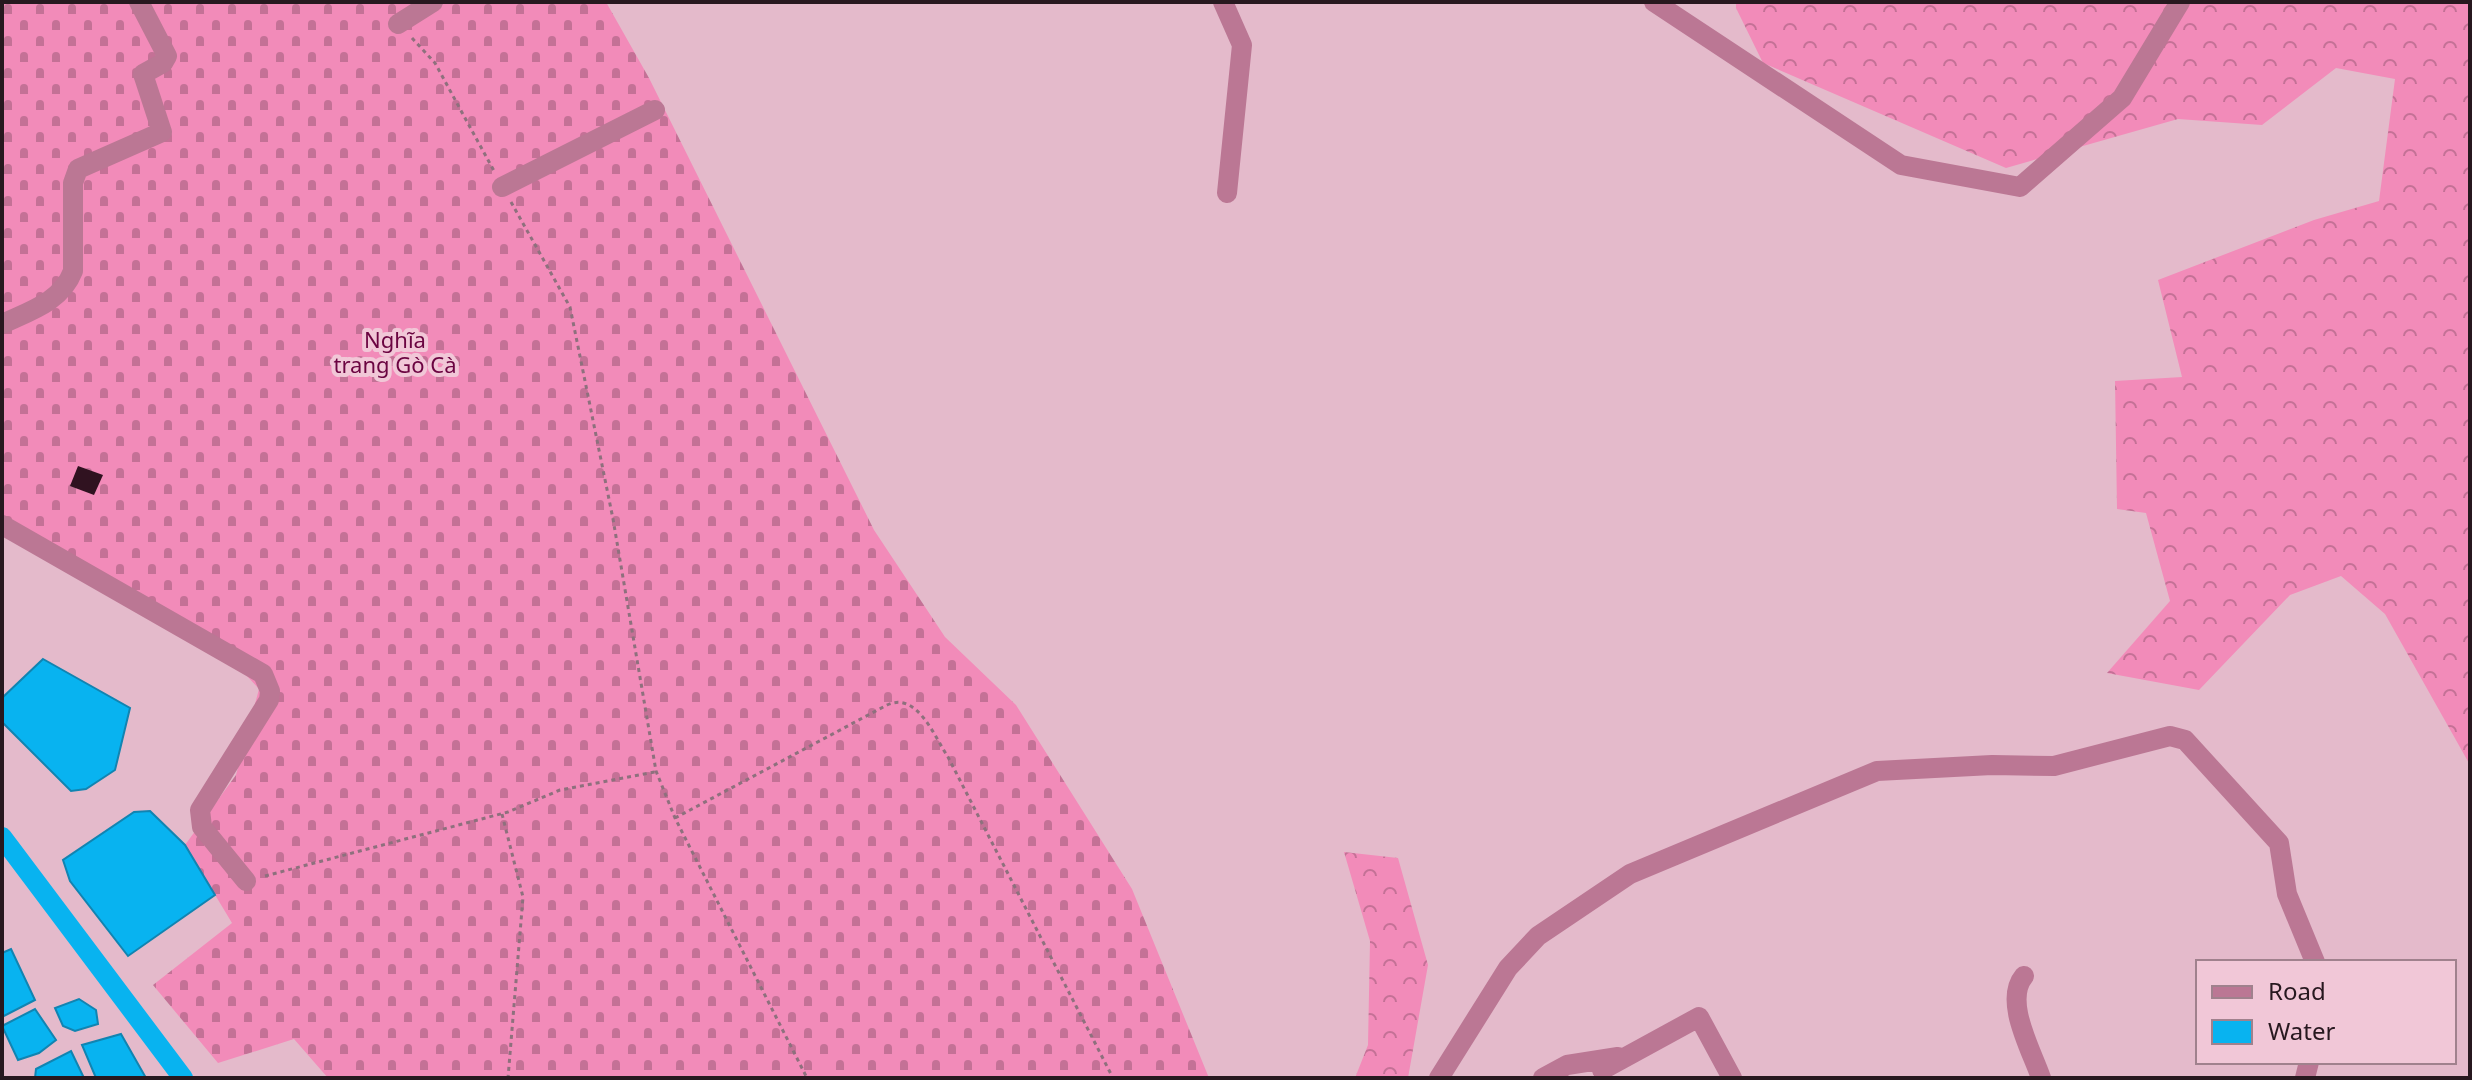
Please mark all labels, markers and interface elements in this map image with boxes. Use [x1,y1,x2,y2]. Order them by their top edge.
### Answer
park label: Nghĩa trang Gò Cà [333,324,457,379]
legend [2196,960,2456,1064]
text: Road [2268,974,2326,1007]
text: Water [2268,1014,2336,1047]

